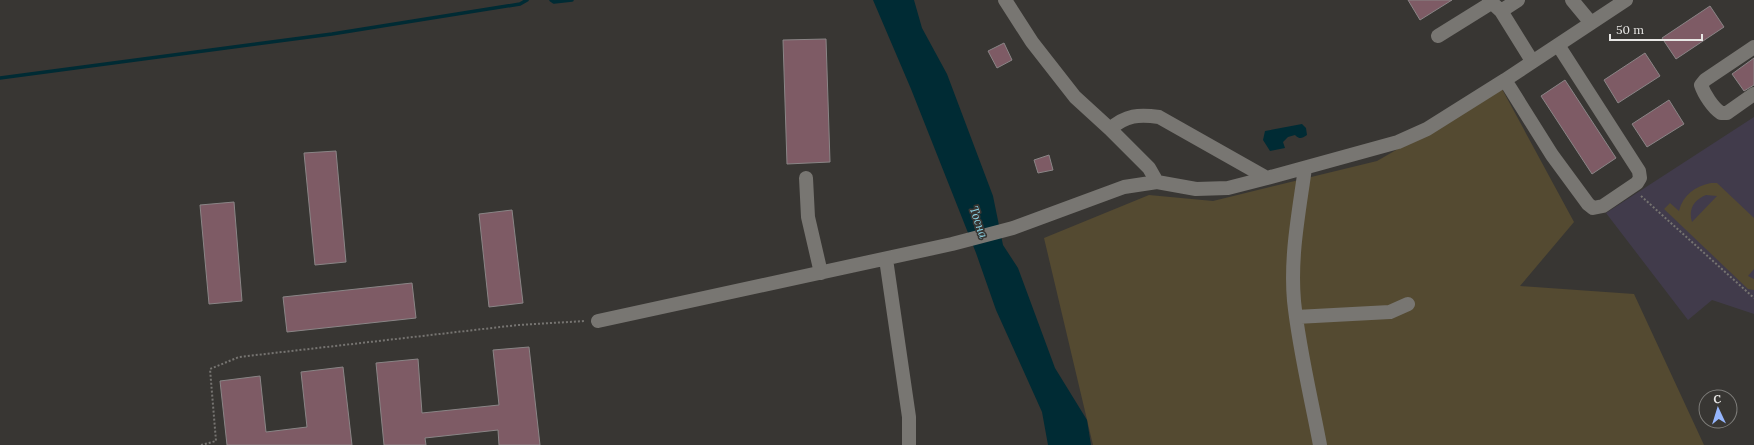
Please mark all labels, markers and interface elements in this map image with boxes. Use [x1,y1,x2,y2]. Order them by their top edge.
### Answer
scale bar [1610,16,1702,42]
text: 50 m [1616,22,1644,37]
water label: Тосна [967,204,992,240]
north arrow [1698,389,1738,429]
text: С [1713,392,1722,406]

